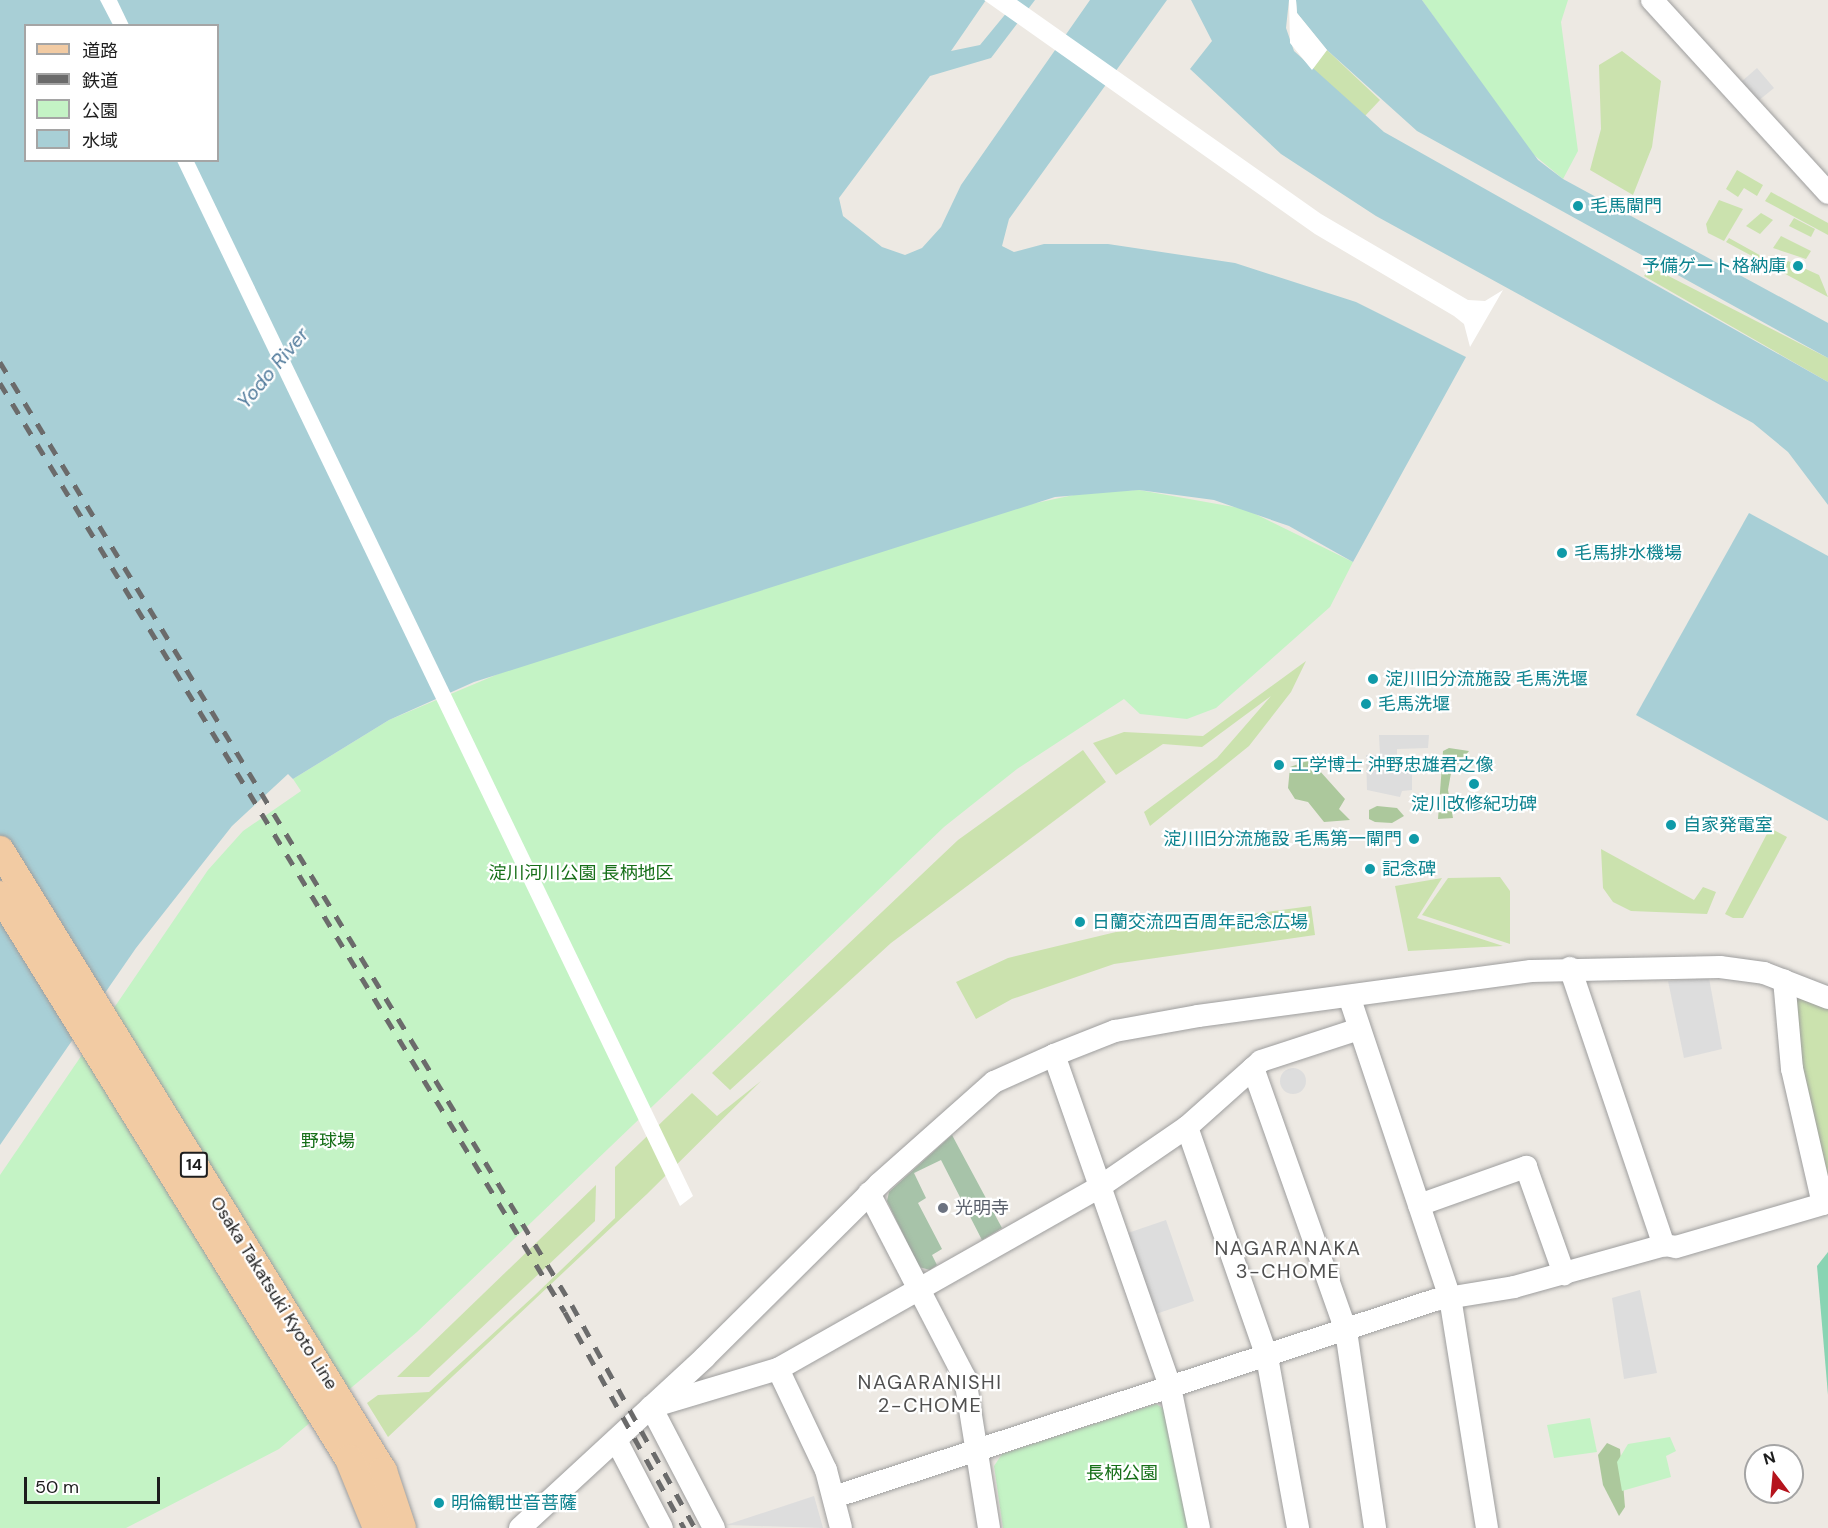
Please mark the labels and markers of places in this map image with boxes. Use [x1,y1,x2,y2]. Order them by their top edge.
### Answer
place label: 毛馬閘門 [1590,195,1662,217]
marker: 毛馬閘門 [1571,199,1585,213]
place label: 予備ゲート格納庫 [1642,255,1786,277]
marker: 予備ゲート格納庫 [1791,259,1805,273]
place label: 毛馬排水機場 [1574,542,1682,564]
marker: 毛馬排水機場 [1555,546,1569,560]
place label: 淀川旧分流施設 毛馬洗堰 [1385,668,1588,690]
marker: 淀川旧分流施設 毛馬洗堰 [1366,672,1380,686]
place label: 毛馬洗堰 [1378,693,1450,715]
marker: 毛馬洗堰 [1359,697,1373,711]
place label: 工学博士 沖野忠雄君之像 [1291,754,1494,776]
marker: 工学博士 沖野忠雄君之像 [1272,758,1286,772]
marker: 淀川改修紀功碑 [1467,777,1481,791]
place label: 淀川改修紀功碑 [1411,793,1537,815]
place label: 自家発電室 [1683,814,1773,836]
marker: 自家発電室 [1664,818,1678,832]
place label: 淀川旧分流施設 毛馬第一閘門 [1163,828,1402,850]
marker: 淀川旧分流施設 毛馬第一閘門 [1407,832,1421,846]
place label: 記念碑 [1382,858,1436,880]
marker: 記念碑 [1363,862,1377,876]
place label: 日蘭交流四百周年記念広場 [1092,911,1308,933]
marker: 日蘭交流四百周年記念広場 [1073,915,1087,929]
place label: 光明寺 [955,1197,1009,1219]
marker: 光明寺 [936,1201,950,1215]
place label: 明倫観世音菩薩 [451,1492,577,1514]
marker: 明倫観世音菩薩 [432,1496,446,1510]

